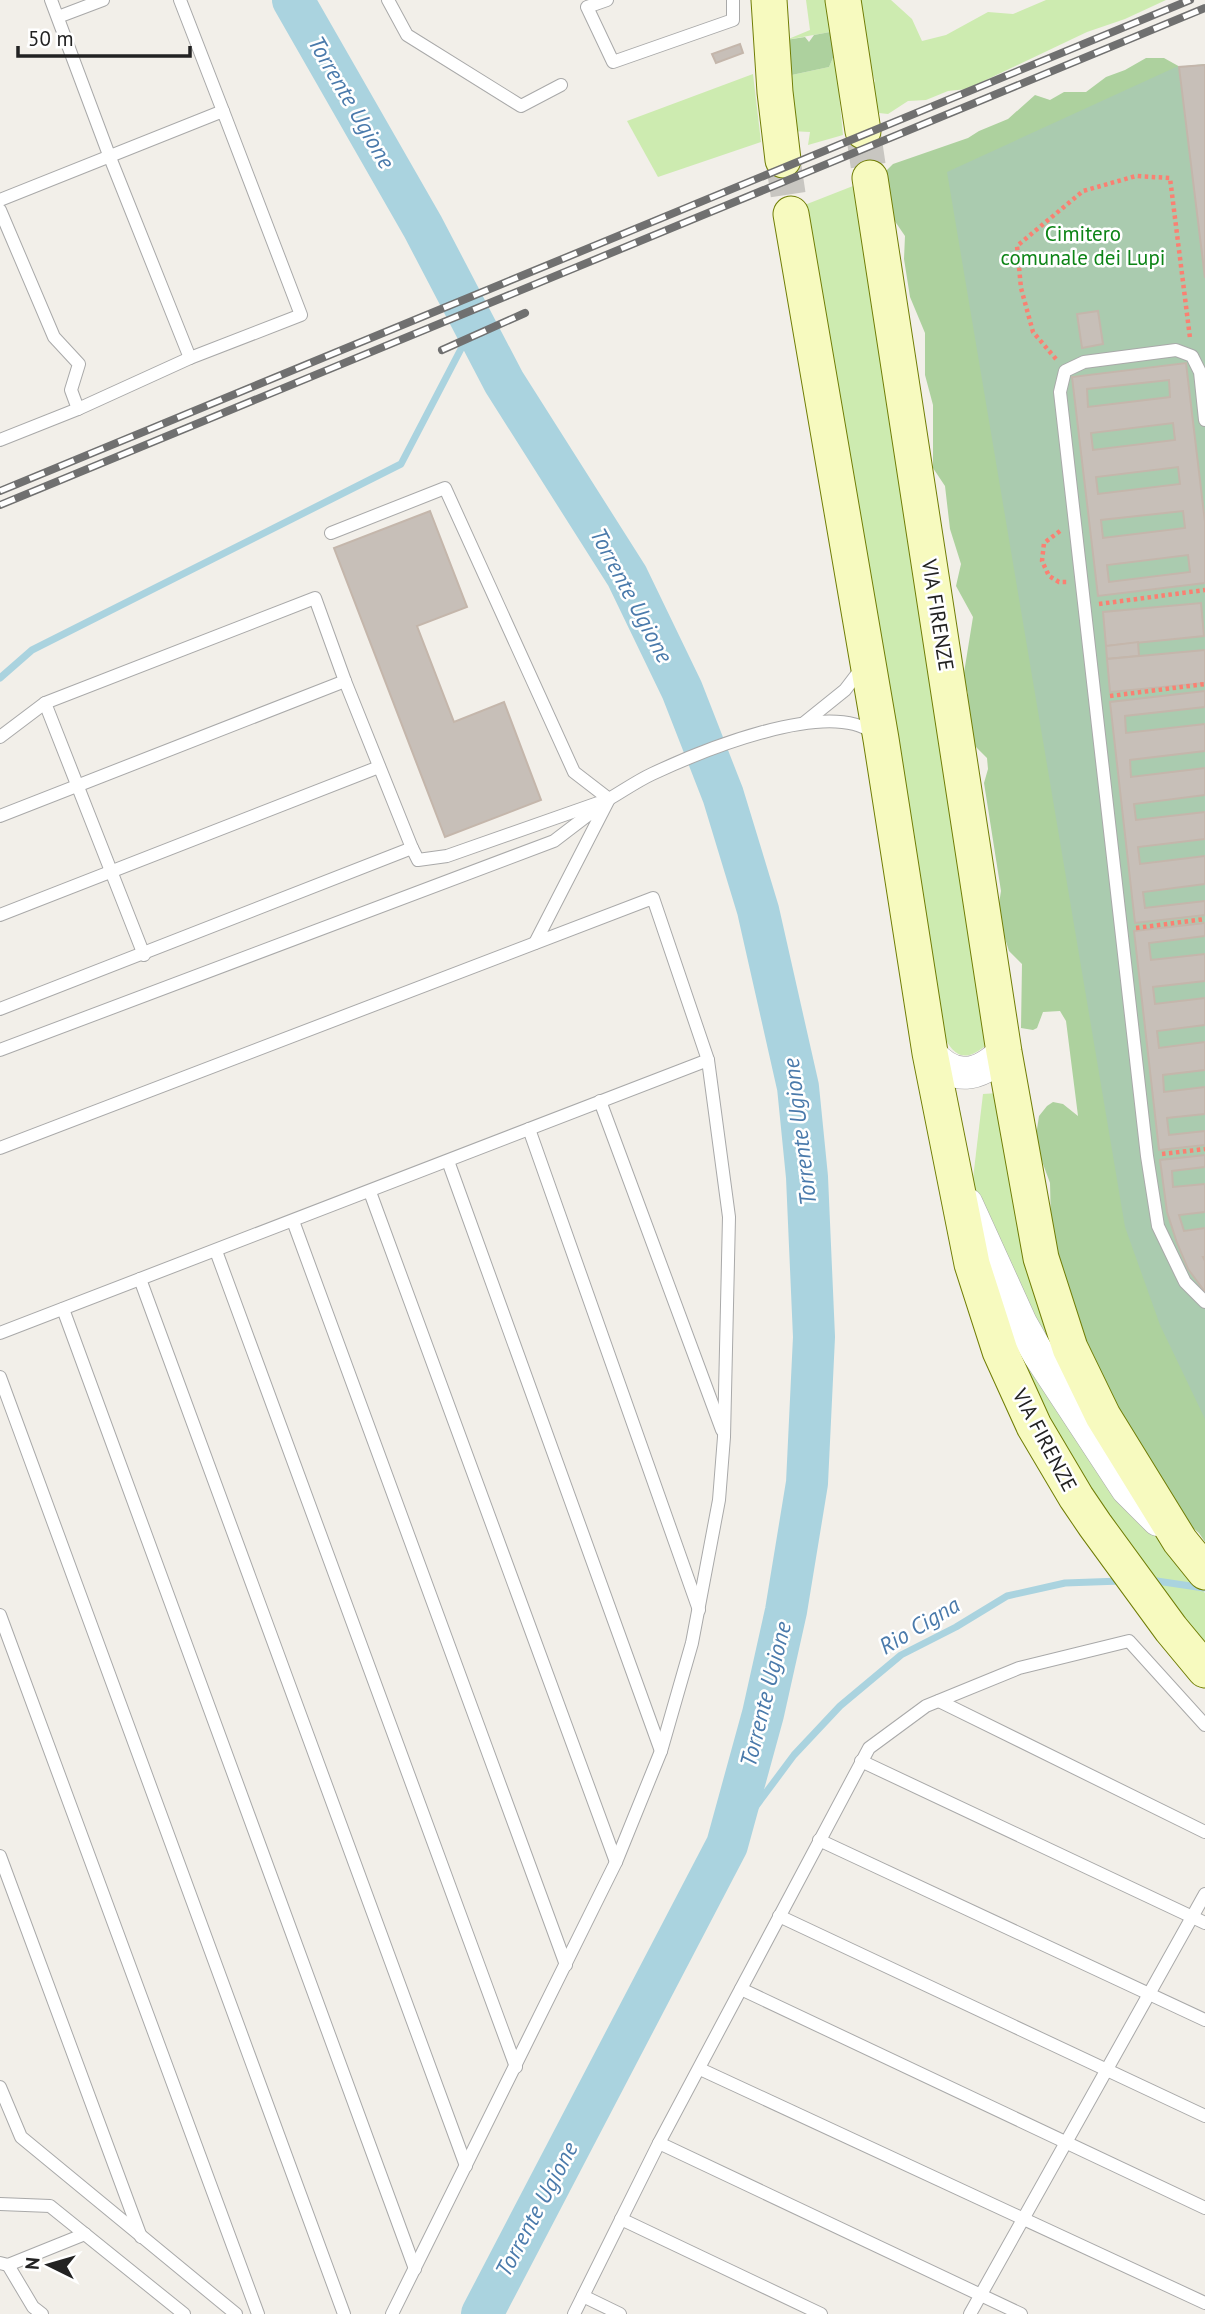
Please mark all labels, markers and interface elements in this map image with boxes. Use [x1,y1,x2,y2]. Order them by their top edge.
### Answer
scale bar [18,14,189,58]
text: 50 m [28,25,74,52]
water label: Torrente Ugione [302,30,402,174]
park label: Cimitero comunale dei Lupi [1001,220,1165,271]
water label: Torrente Ugione [584,523,680,668]
street label: VIA FIRENZE [916,556,960,673]
water label: Torrente Ugione [776,1056,822,1208]
street label: VIA FIRENZE [1006,1383,1083,1496]
water label: Rio Cigna [873,1590,965,1660]
water label: Torrente Ugione [733,1618,797,1770]
water label: Torrente Ugione [488,2136,584,2281]
north arrow [14,2230,84,2300]
text: N [20,2256,45,2271]

